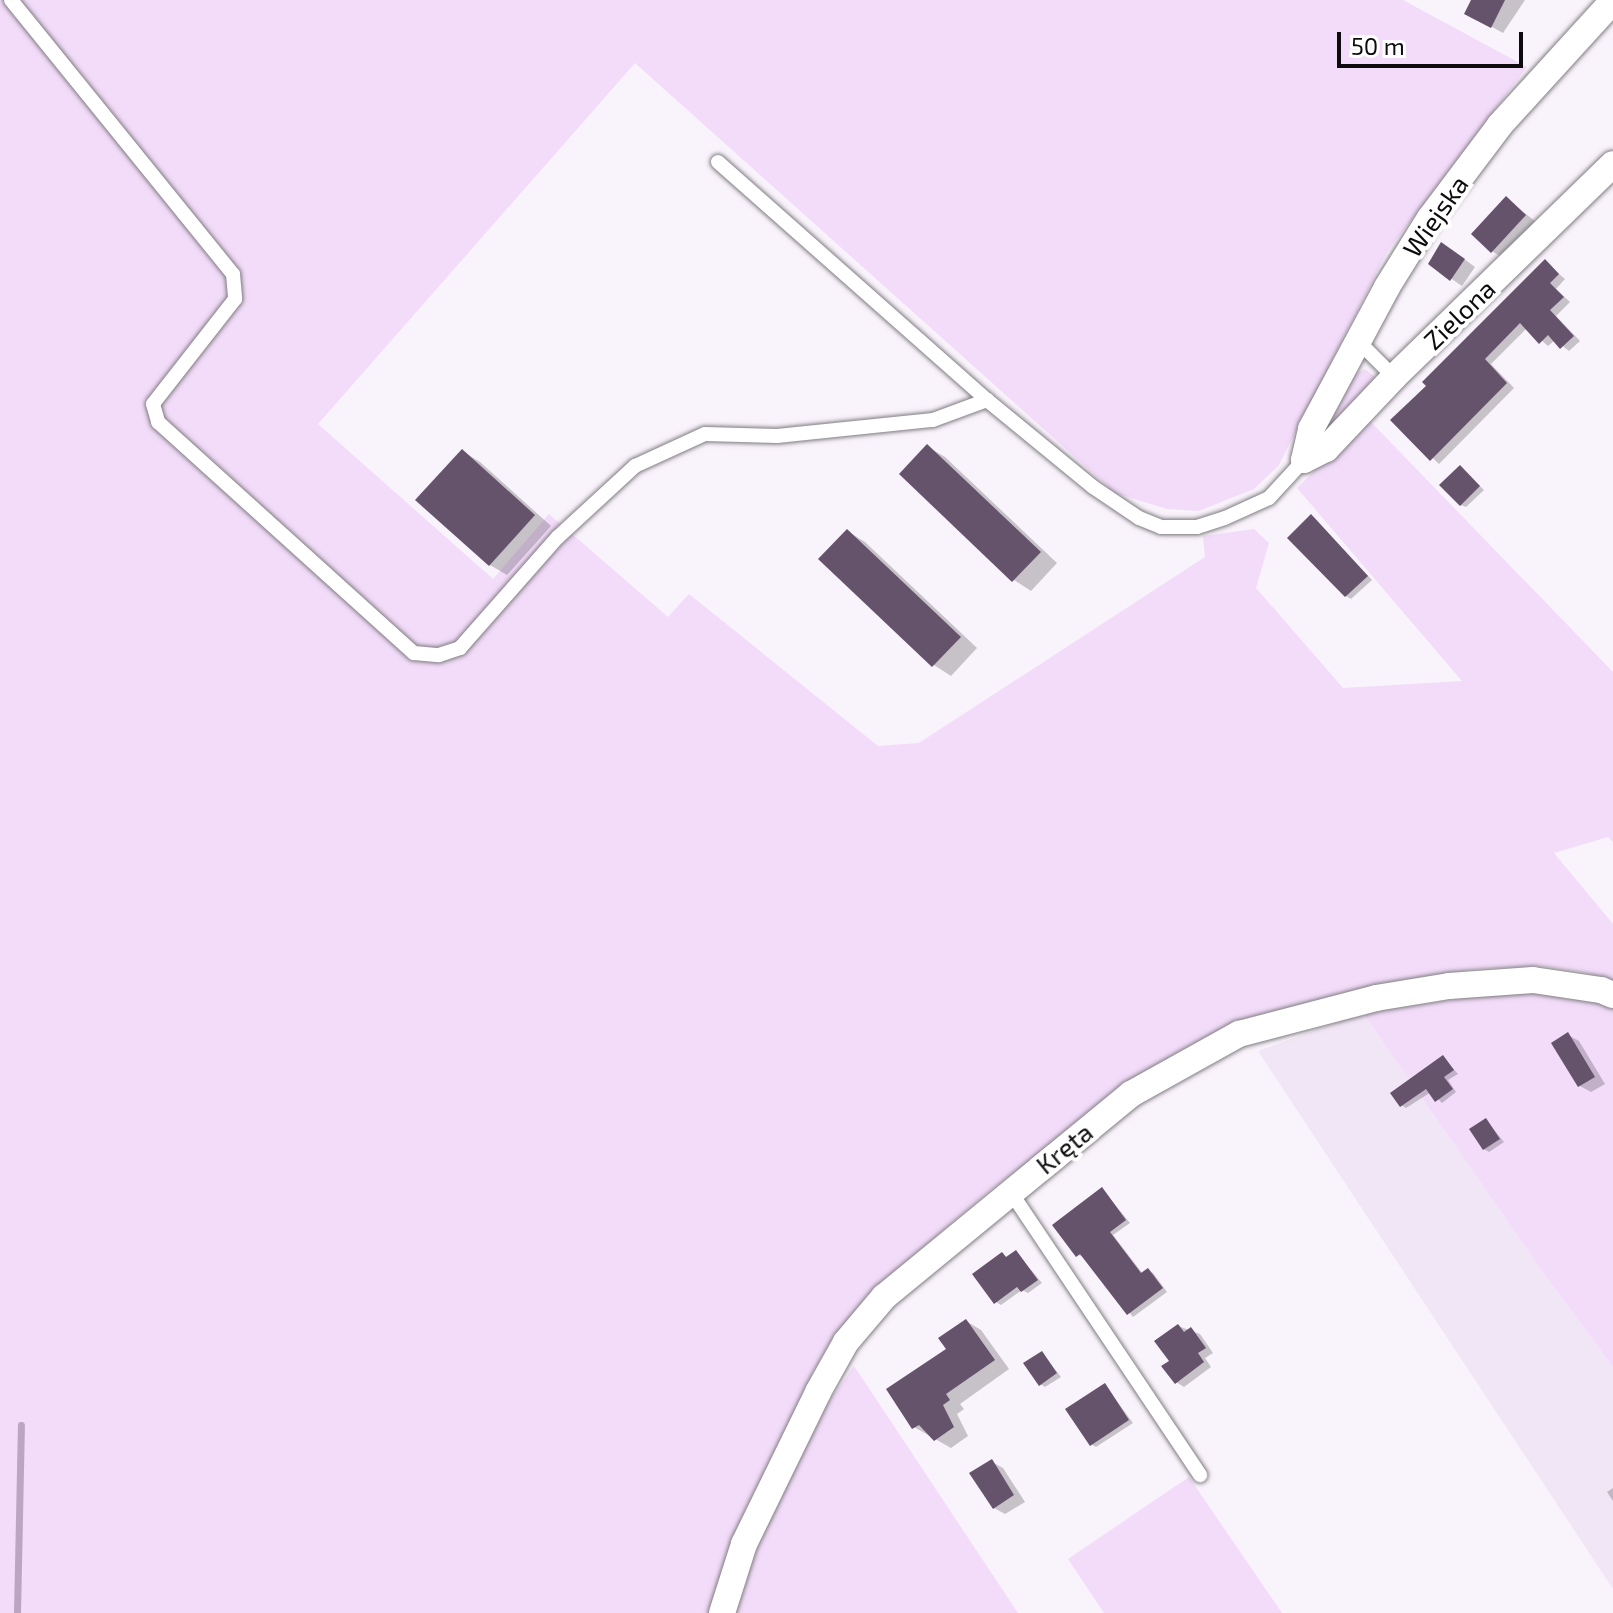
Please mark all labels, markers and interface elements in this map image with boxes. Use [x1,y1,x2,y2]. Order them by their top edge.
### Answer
scale bar [1341,16,1527,66]
text: 50 m [1351,31,1405,60]
street label: Wiejska [1396,169,1474,263]
street label: Zielona [1417,273,1501,355]
street label: Kręta [1029,1116,1099,1180]

